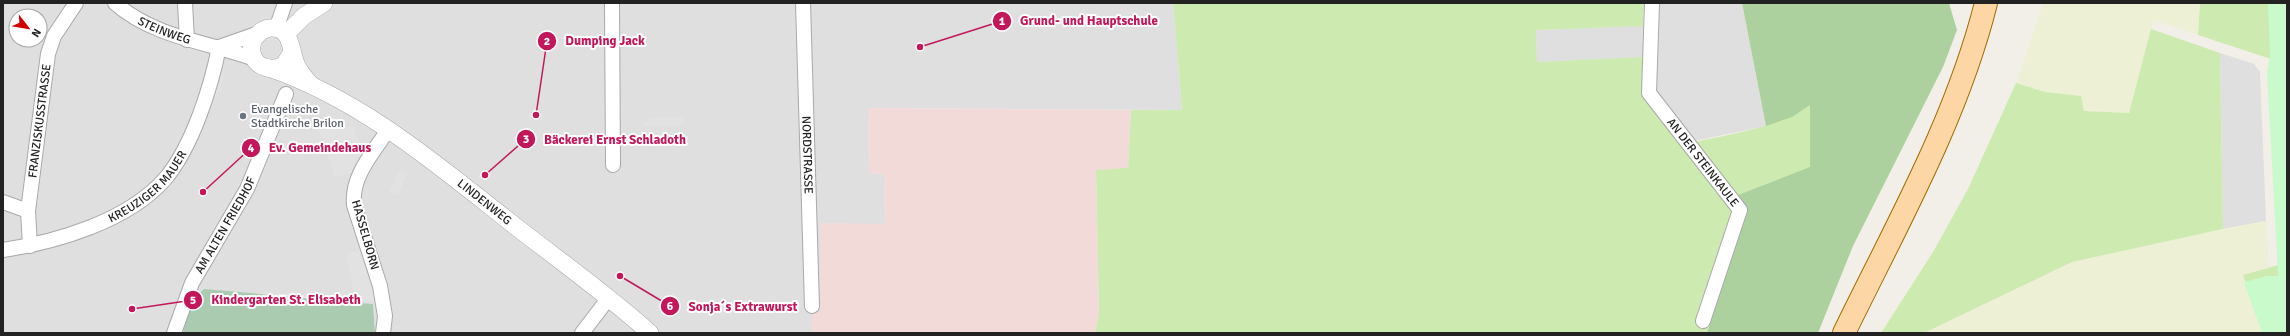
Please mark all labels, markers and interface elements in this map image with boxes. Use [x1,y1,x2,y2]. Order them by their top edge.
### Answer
north arrow [8,8,48,48]
callout: Grund- und Hauptschule [992,8,1166,33]
street label: STEINWEG [135,13,193,47]
text: Grund- und Hauptschule [1020,13,1158,29]
text: 1 [999,14,1006,29]
text: N [29,26,44,40]
callout: Dumping Jack [537,28,653,53]
text: Dumping Jack [565,33,645,49]
text: 2 [544,34,550,49]
street label: FRANZISKUSSTRASSE [25,63,54,179]
place label: Evangelische Stadtkirche Brilon [251,102,344,131]
marker: Evangelische Stadtkirche Brilon [238,111,248,121]
street label: AN DER STEINKAULE [1664,115,1742,210]
street label: NORDSTRASSE [799,116,816,194]
callout: Bäckerei Ernst Schladoth [516,127,694,152]
text: 3 [523,132,529,147]
text: Bäckerei Ernst Schladoth [544,132,686,148]
callout: Ev. Gemeindehaus [241,135,379,160]
text: Ev. Gemeindehaus [269,140,371,156]
text: 4 [248,141,255,156]
street label: KREUZIGER MAUER [106,148,190,226]
street label: AM ALTEN FRIEDHOF [192,174,259,276]
street label: LINDENWEG [454,176,515,228]
street label: HASSELBORN [348,198,382,272]
callout: Kindergarten St. Elisabeth [183,287,369,312]
text: Kindergarten St. Elisabeth [211,292,361,308]
text: 5 [190,293,196,308]
callout: Sonja´s Extrawurst [660,294,805,319]
text: 6 [667,299,674,314]
text: Sonja´s Extrawurst [689,299,798,315]

